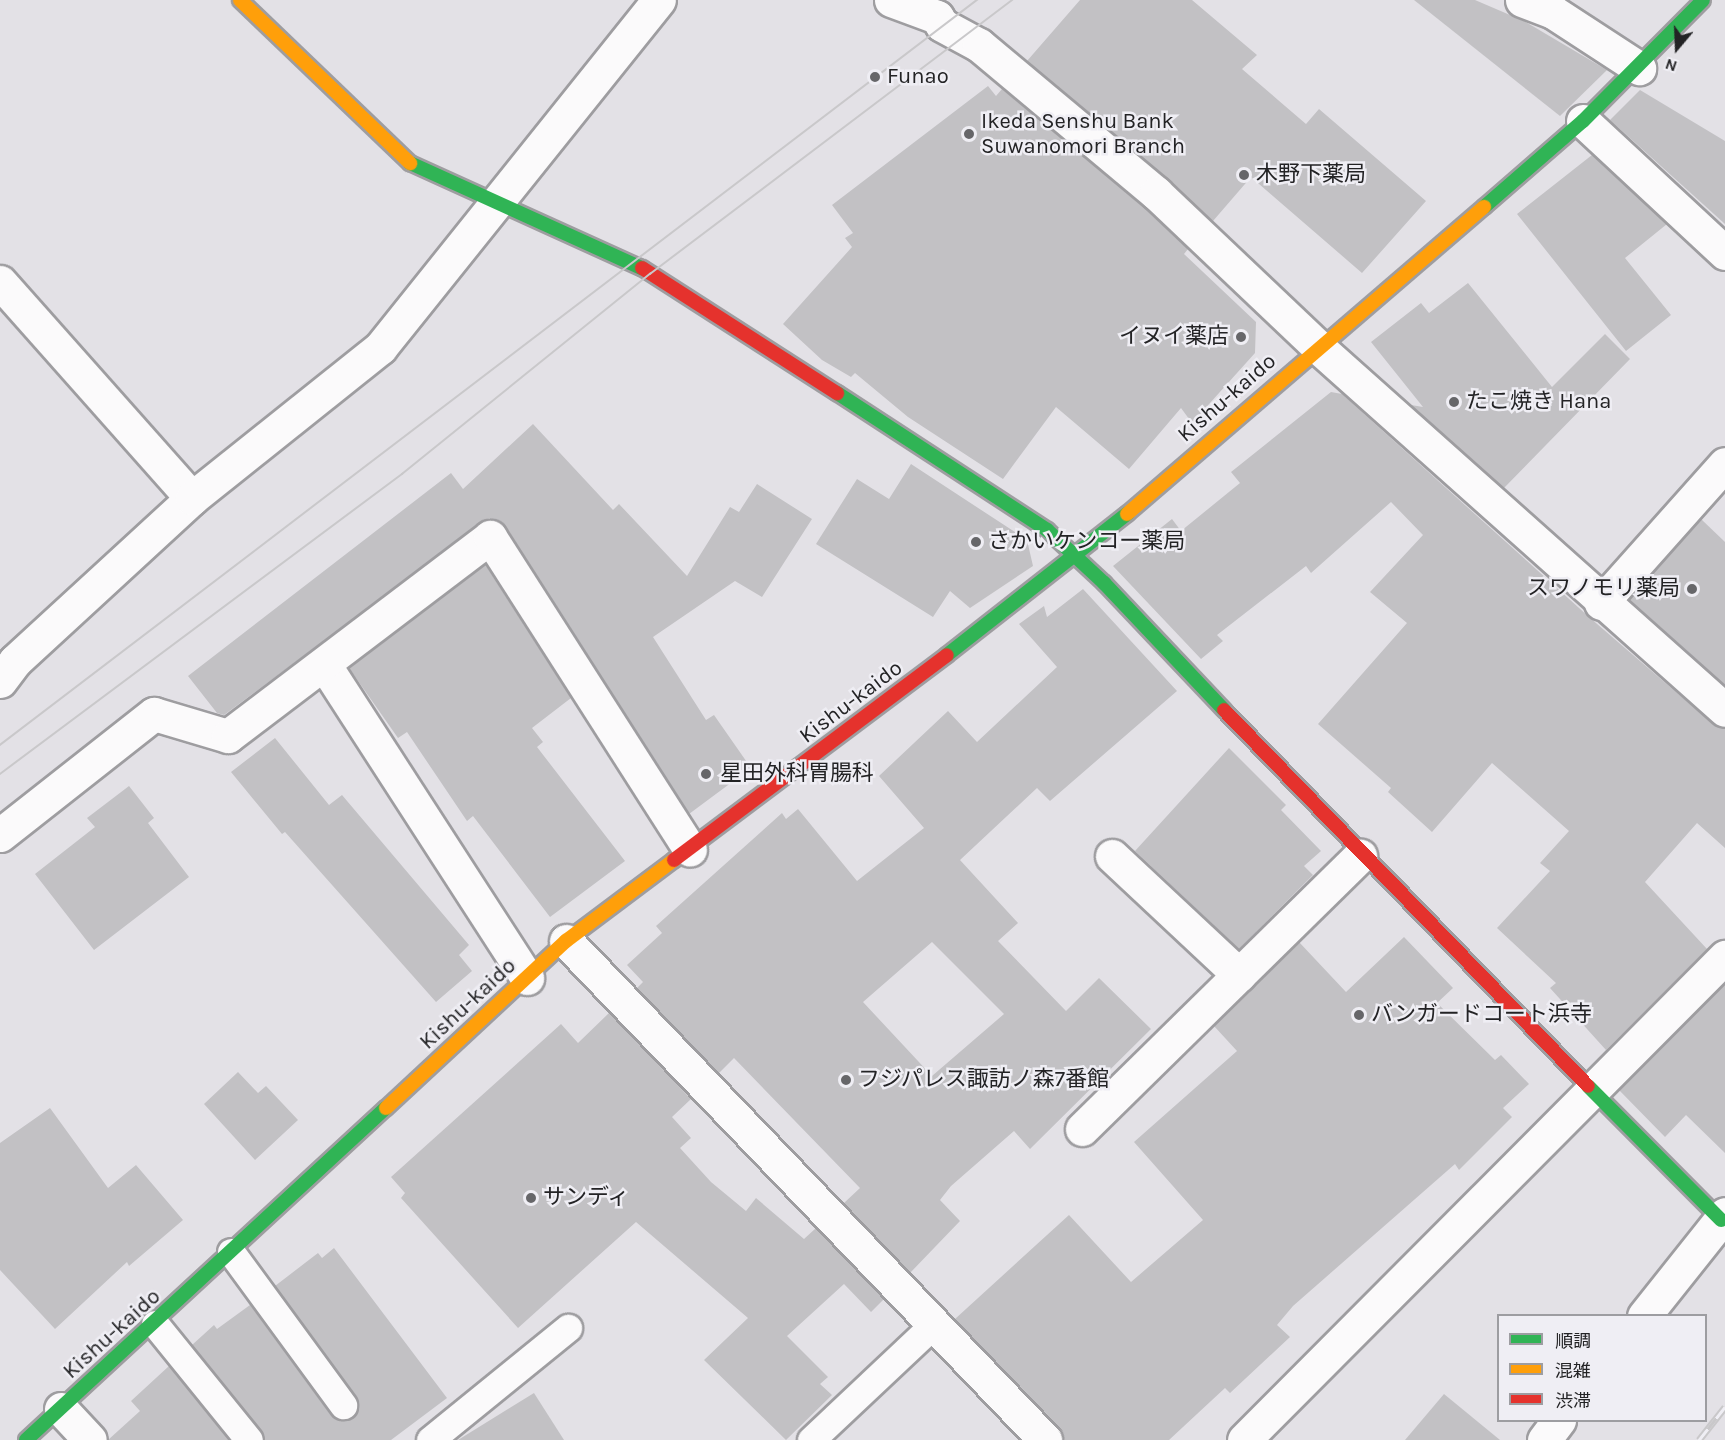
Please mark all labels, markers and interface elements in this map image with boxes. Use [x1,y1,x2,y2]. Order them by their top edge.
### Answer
north arrow [1647,18,1707,78]
text: N [1662,55,1680,76]
place label: Funao [887,64,949,90]
marker: Funao [868,70,882,84]
place label: Ikeda Senshu Bank Suwanomori Branch [981,108,1185,160]
marker: Ikeda Senshu Bank Suwanomori Branch [962,127,976,141]
place label: 木野下薬局 [1256,162,1366,188]
marker: 木野下薬局 [1237,168,1251,182]
place label: イヌイ薬店 [1119,324,1229,350]
marker: イヌイ薬店 [1234,330,1248,344]
street label: Kishu-kaido [1172,348,1282,448]
place label: たこ焼き Hana [1466,389,1611,415]
marker: たこ焼き Hana [1447,395,1461,409]
place label: さかいケンコー薬局 [988,529,1186,555]
marker: さかいケンコー薬局 [969,535,983,549]
place label: スワノモリ薬局 [1526,576,1680,602]
marker: スワノモリ薬局 [1685,582,1699,596]
street label: Kishu-kaido [794,655,908,749]
place label: 星田外科胃腸科 [720,761,874,787]
marker: 星田外科胃腸科 [697,765,715,783]
street label: Kishu-kaido [414,953,522,1055]
place label: バンガードコート浜寺 [1371,1002,1591,1028]
marker: バンガードコート浜寺 [1352,1008,1366,1022]
place label: フジパレス諏訪ノ森7番館 [858,1067,1110,1093]
marker: フジパレス諏訪ノ森7番館 [839,1073,853,1087]
place label: サンディ [543,1185,631,1211]
marker: サンディ [524,1191,538,1205]
street label: Kishu-kaido [58,1283,166,1385]
legend [1497,1314,1707,1422]
text: 順調 [1555,1330,1591,1352]
text: 混雑 [1555,1360,1591,1382]
text: 渋滞 [1555,1390,1591,1412]

